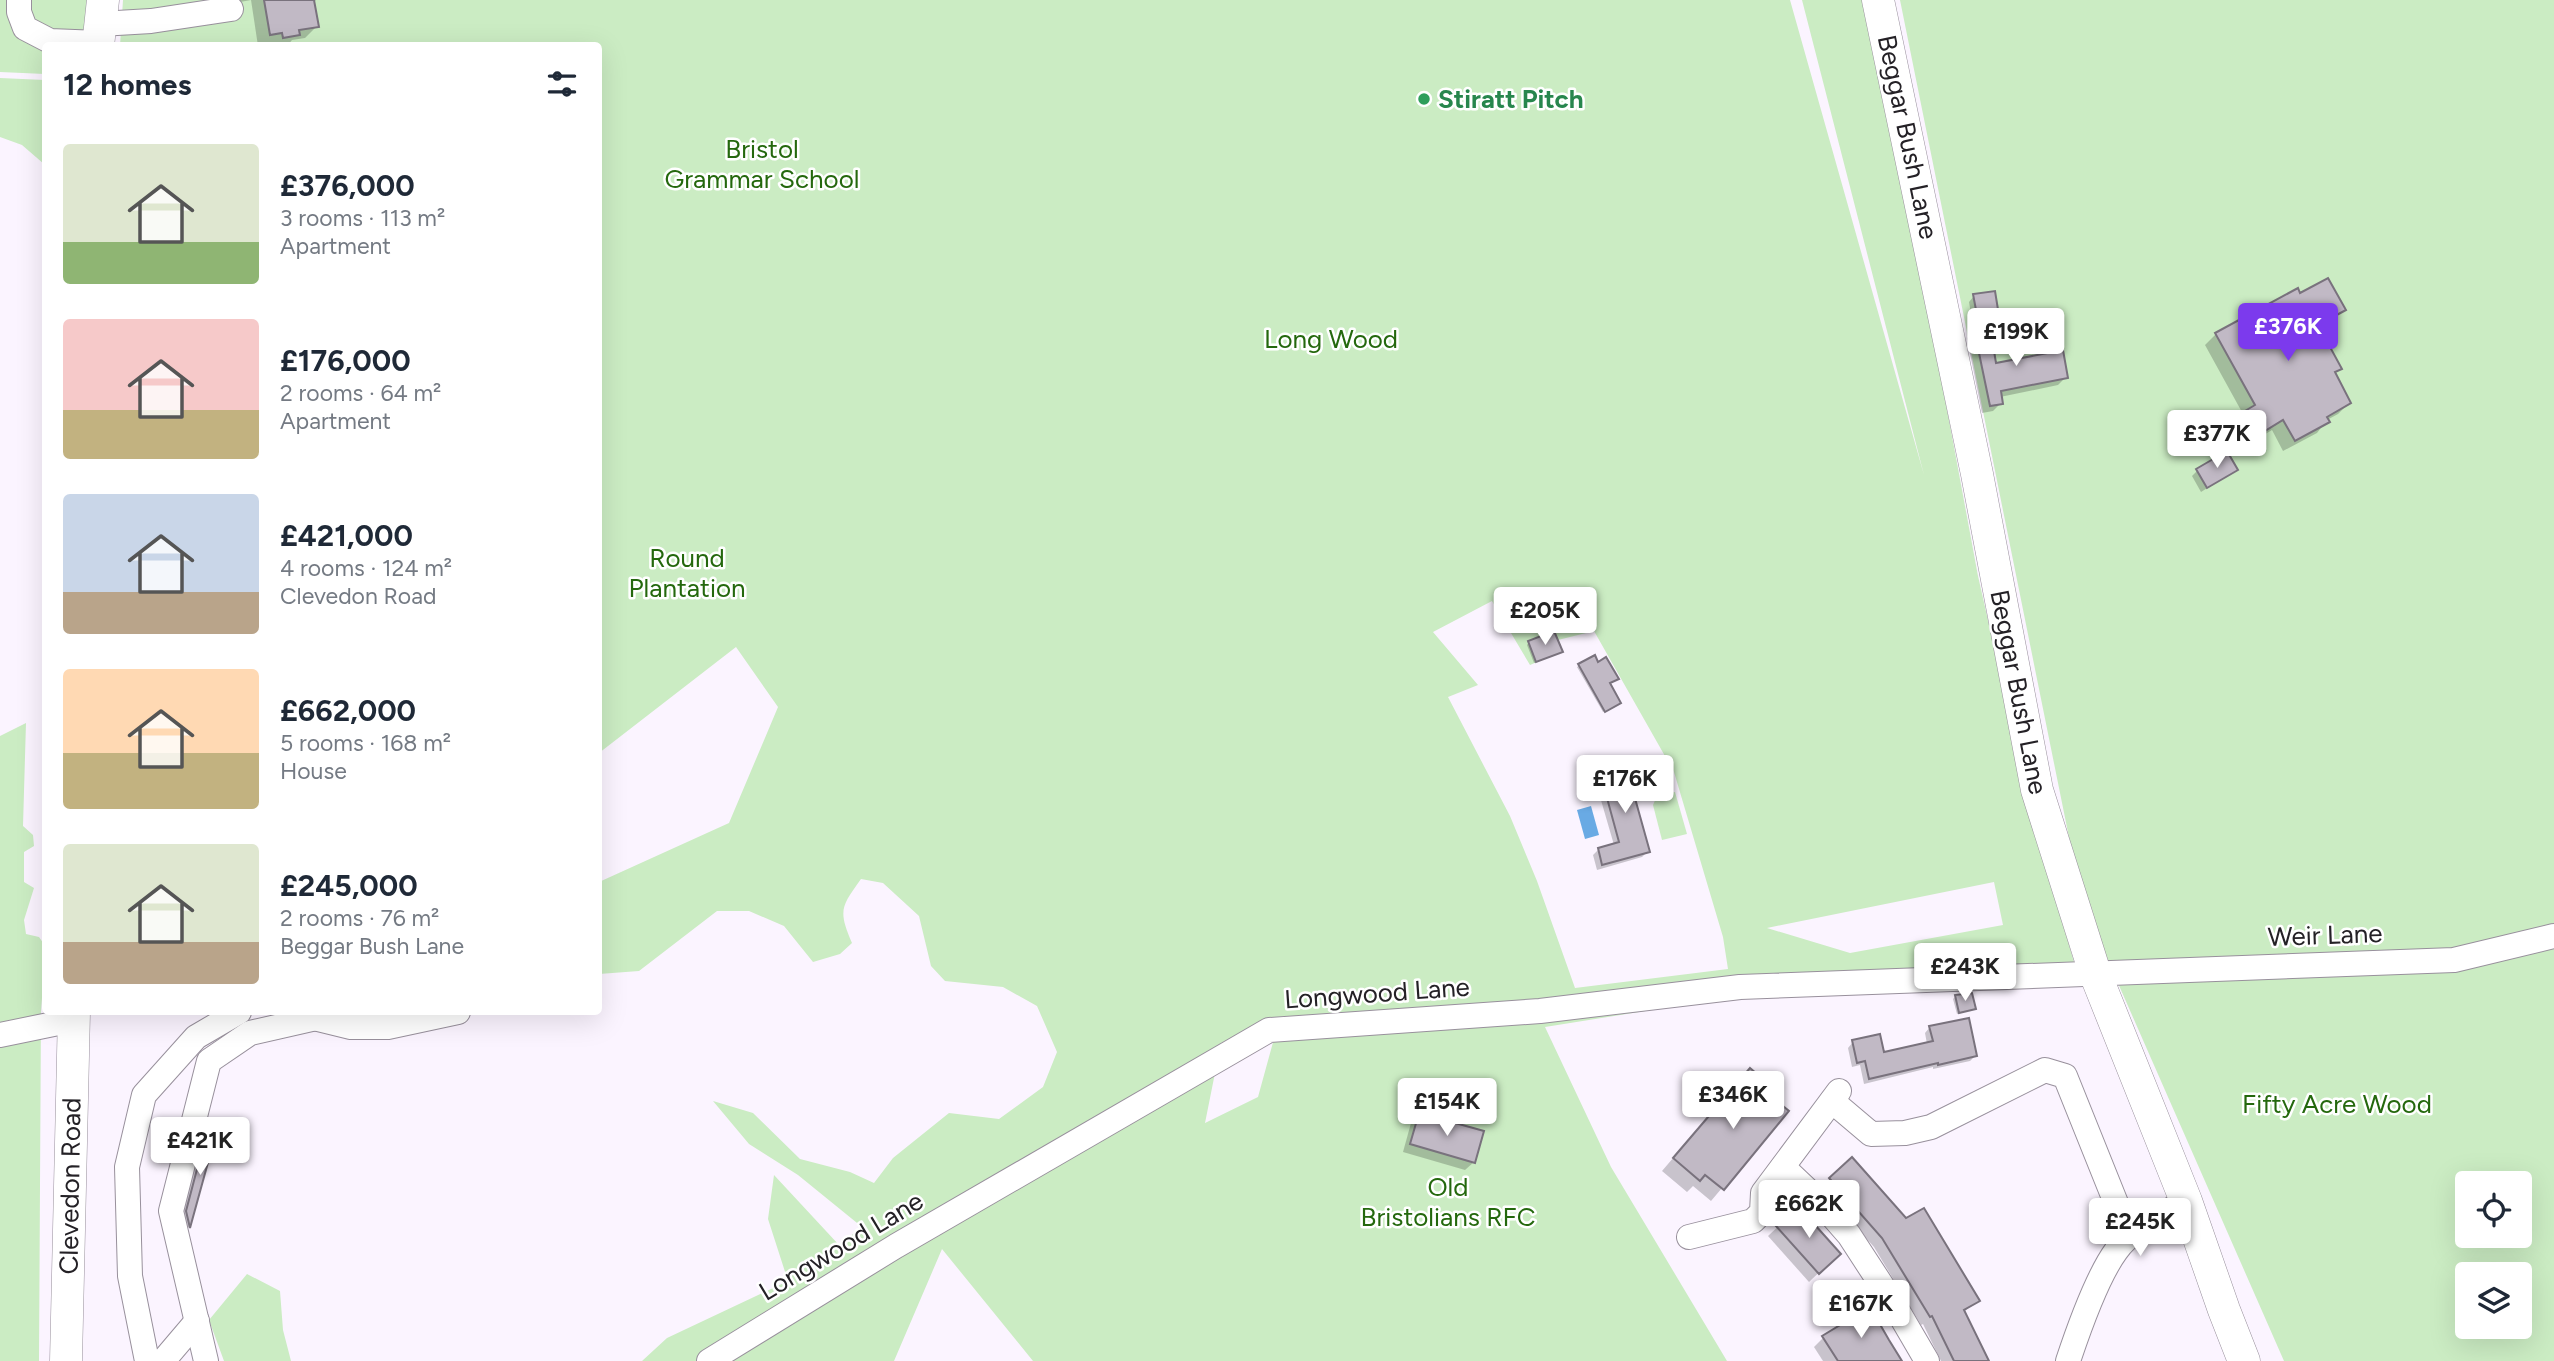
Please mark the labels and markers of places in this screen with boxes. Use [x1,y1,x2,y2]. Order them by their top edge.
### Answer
place label: Stiratt Pitch [1438,83,1584,115]
marker: Stiratt Pitch [1416,91,1432,107]
pin: £376K [2239,304,2337,363]
pin: £199K [1967,308,2065,368]
pin: £377K [2168,410,2266,470]
pin: £205K [1496,588,1594,647]
pin: £176K [1576,756,1674,815]
pin: £243K [1916,944,2014,1003]
pin: £346K [1684,1072,1782,1131]
pin: £154K [1398,1078,1496,1138]
pin: £421K [151,1118,249,1177]
pin: £662K [1760,1180,1858,1240]
pin: £245K [2091,1198,2189,1258]
pin: £167K [1812,1280,1910,1340]

